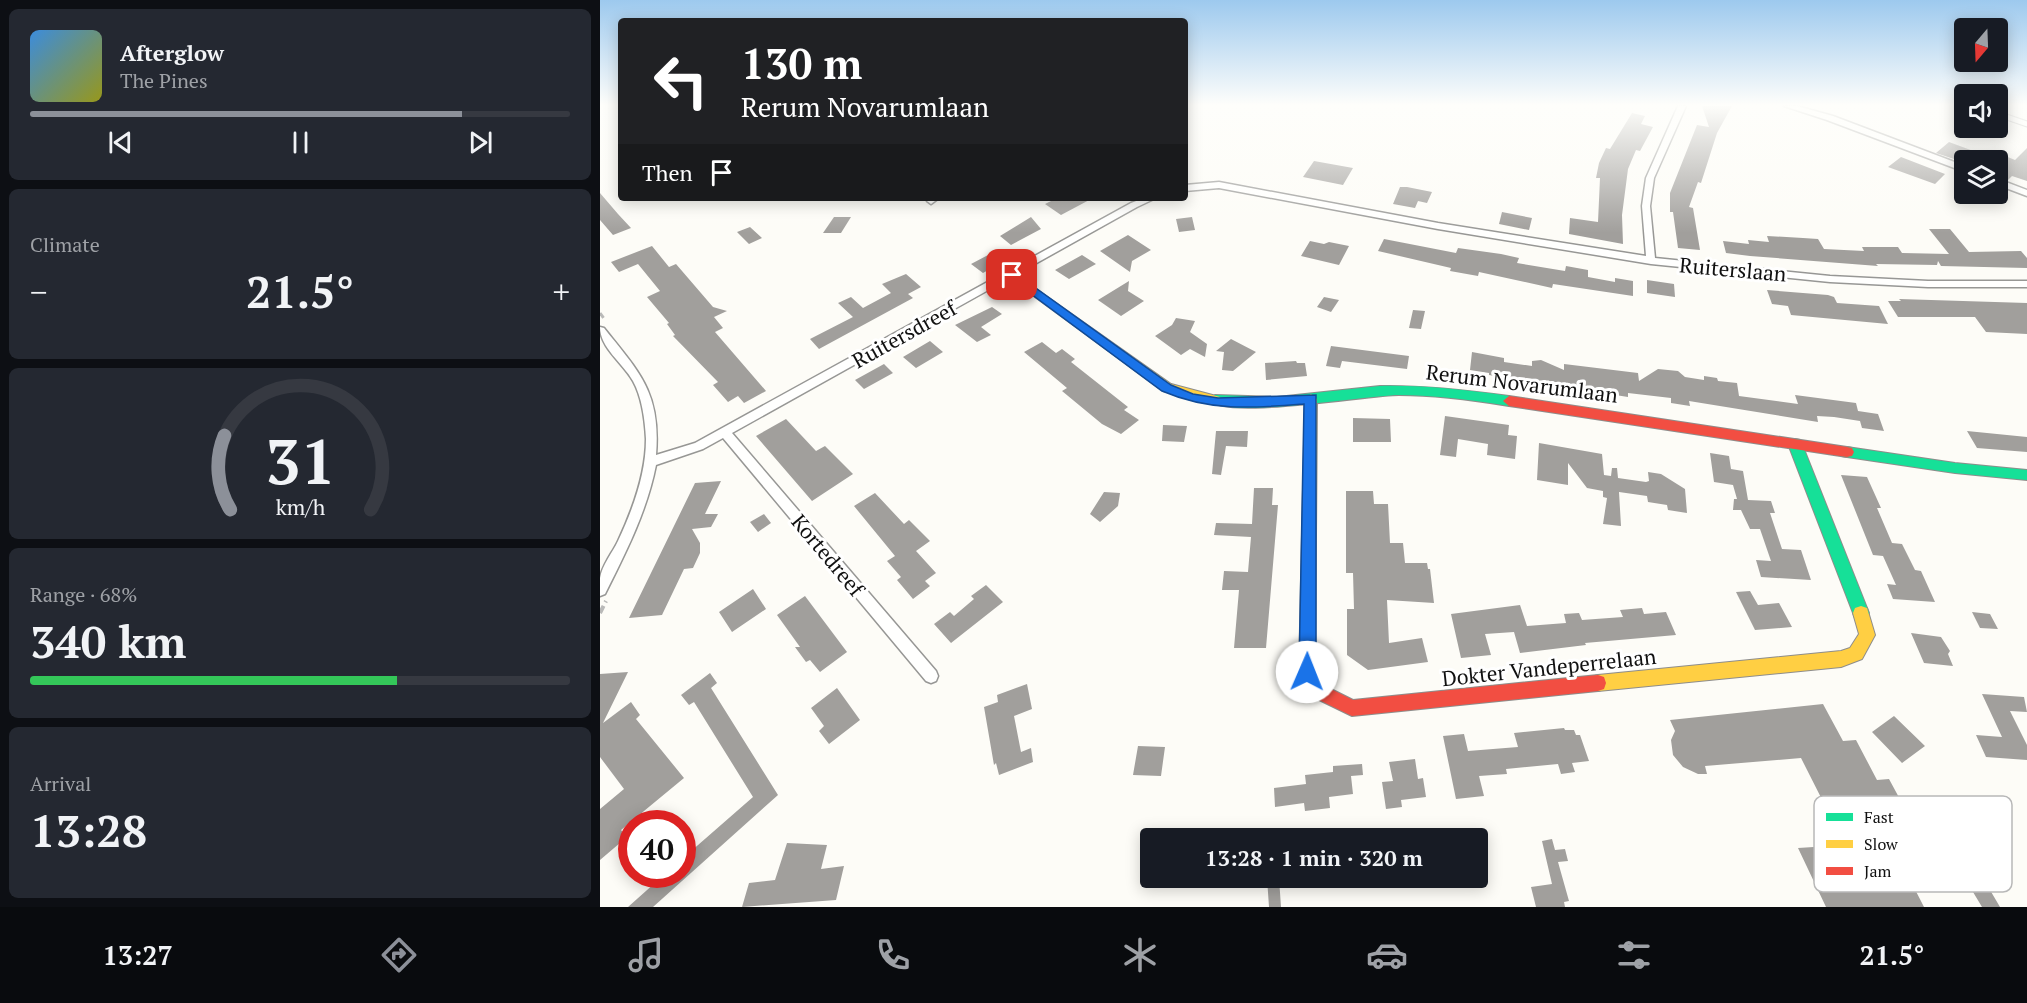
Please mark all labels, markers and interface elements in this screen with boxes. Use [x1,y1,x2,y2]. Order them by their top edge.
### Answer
north arrow [1954,18,2008,72]
map controls [1954,18,2008,204]
text: 130 m [741,35,862,91]
text: Afterglow [120,38,224,67]
icon: left [642,42,720,120]
text: The Pines [120,67,208,94]
button: sound [1954,84,2008,138]
text: Rerum Novarumlaan [741,89,989,125]
icon: previous [104,126,137,159]
icon: pause [284,126,317,159]
icon: next [464,126,497,159]
button: layers [1954,150,2008,204]
icon: arrive [705,156,738,189]
text: Then [642,158,693,187]
text: Climate [30,231,100,258]
pin [986,249,1037,300]
street label: Ruiterslaan [1678,250,1788,288]
icon: arrive [995,258,1028,291]
text: 21.5° [246,261,354,321]
text: − [30,270,48,313]
text: + [552,270,570,313]
street label: Ruitersdreef [847,293,963,374]
street label: Rerum Novarumlaan [1425,357,1620,409]
text: 31 [265,420,335,503]
text: km/h [275,494,325,522]
street label: Kortedreef [786,508,872,603]
text: Range · 68% [30,581,137,608]
text: 340 km [30,611,186,671]
position arrow [1275,640,1339,704]
street label: Dokter Vandeperrelaan [1440,642,1658,692]
text: Arrival [30,770,91,797]
legend [1814,796,2012,892]
text: 13:28 [30,800,147,860]
text: Fast [1864,806,1894,828]
speed limit sign: 40 [618,810,696,888]
text: Slow [1864,833,1898,855]
text: 13:28 · 1 min · 320 m [1205,843,1423,872]
text: Jam [1864,860,1892,882]
icon: directions [378,934,420,976]
icon: music [625,934,667,976]
icon: phone [872,934,914,976]
icon: climate [1119,934,1161,976]
icon: car [1366,934,1408,976]
icon: filters [1613,934,1655,976]
text: 13:27 [102,937,173,973]
text: 21.5° [1860,937,1924,973]

